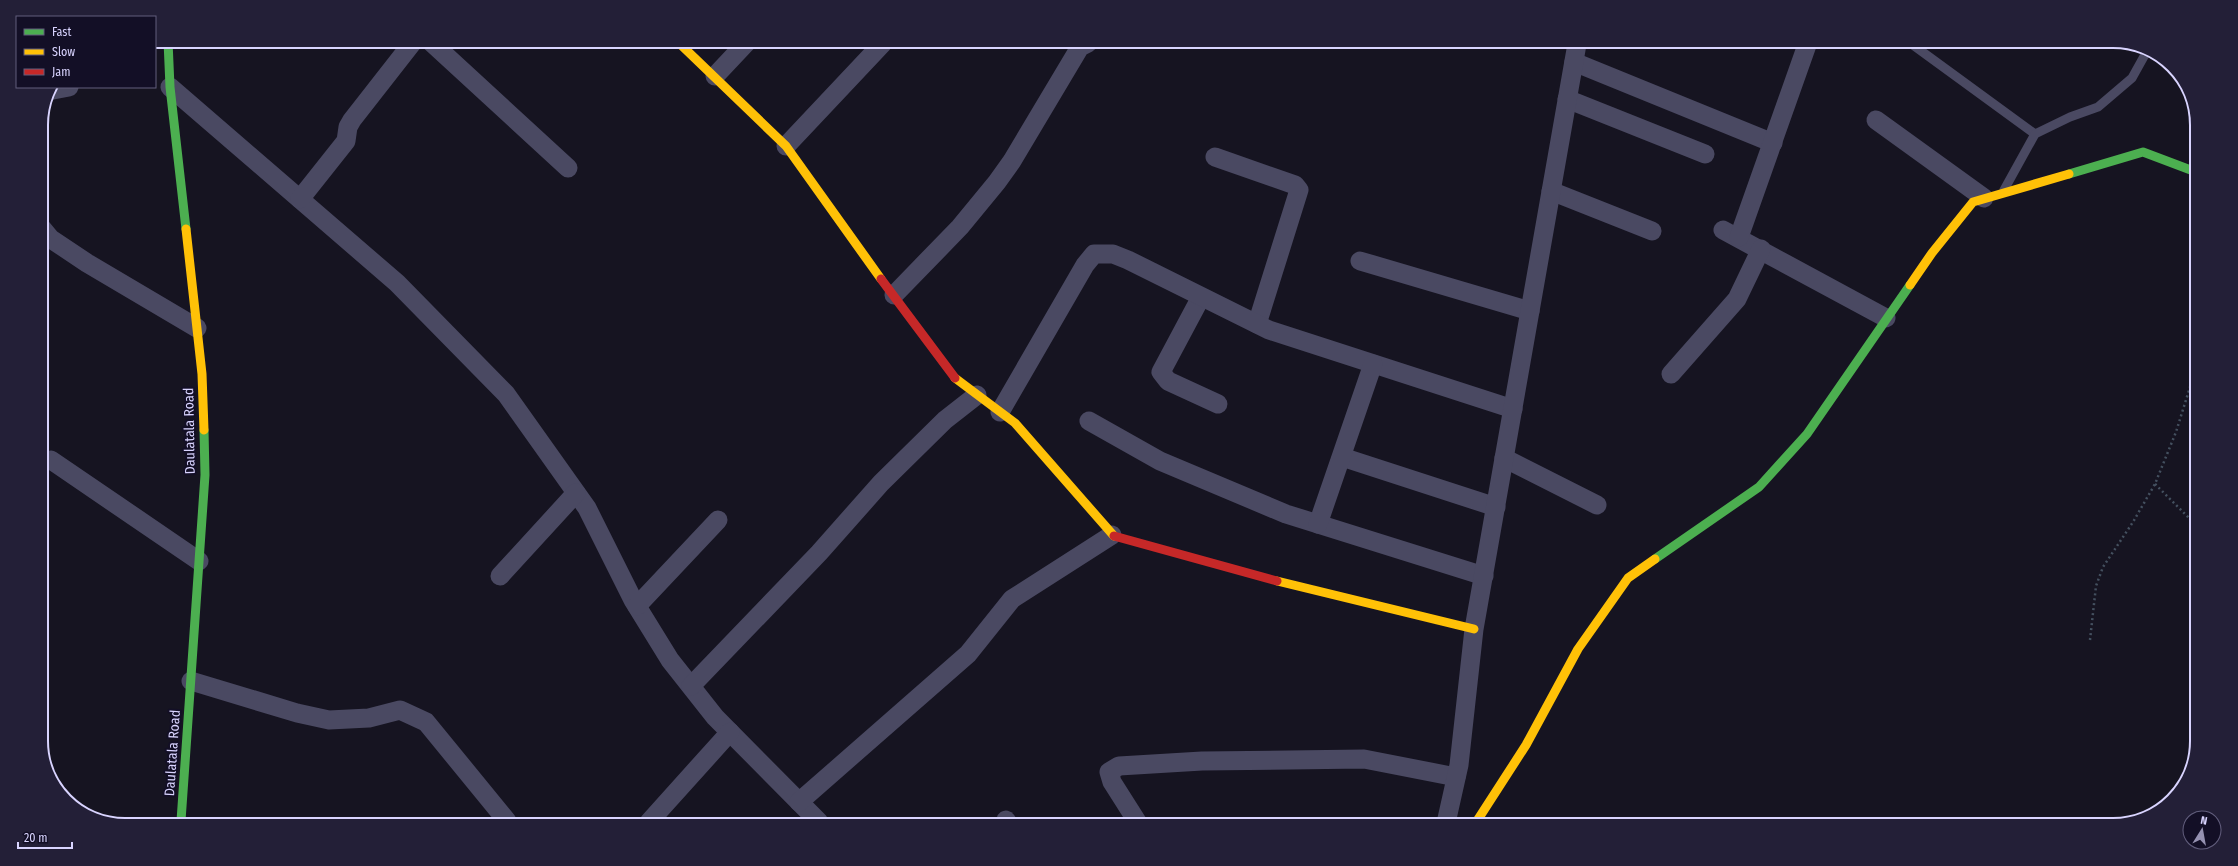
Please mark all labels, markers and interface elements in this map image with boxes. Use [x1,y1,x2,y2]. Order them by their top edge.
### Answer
legend [16,16,156,88]
text: Fast [52,25,71,39]
text: Slow [52,45,75,59]
text: Jam [52,65,70,79]
street label: Daulatala Road [180,388,199,474]
street label: Daulatala Road [161,709,184,797]
north arrow [2182,810,2222,850]
text: N [2199,814,2208,828]
scale bar [18,824,72,850]
text: 20 m [24,831,48,845]

